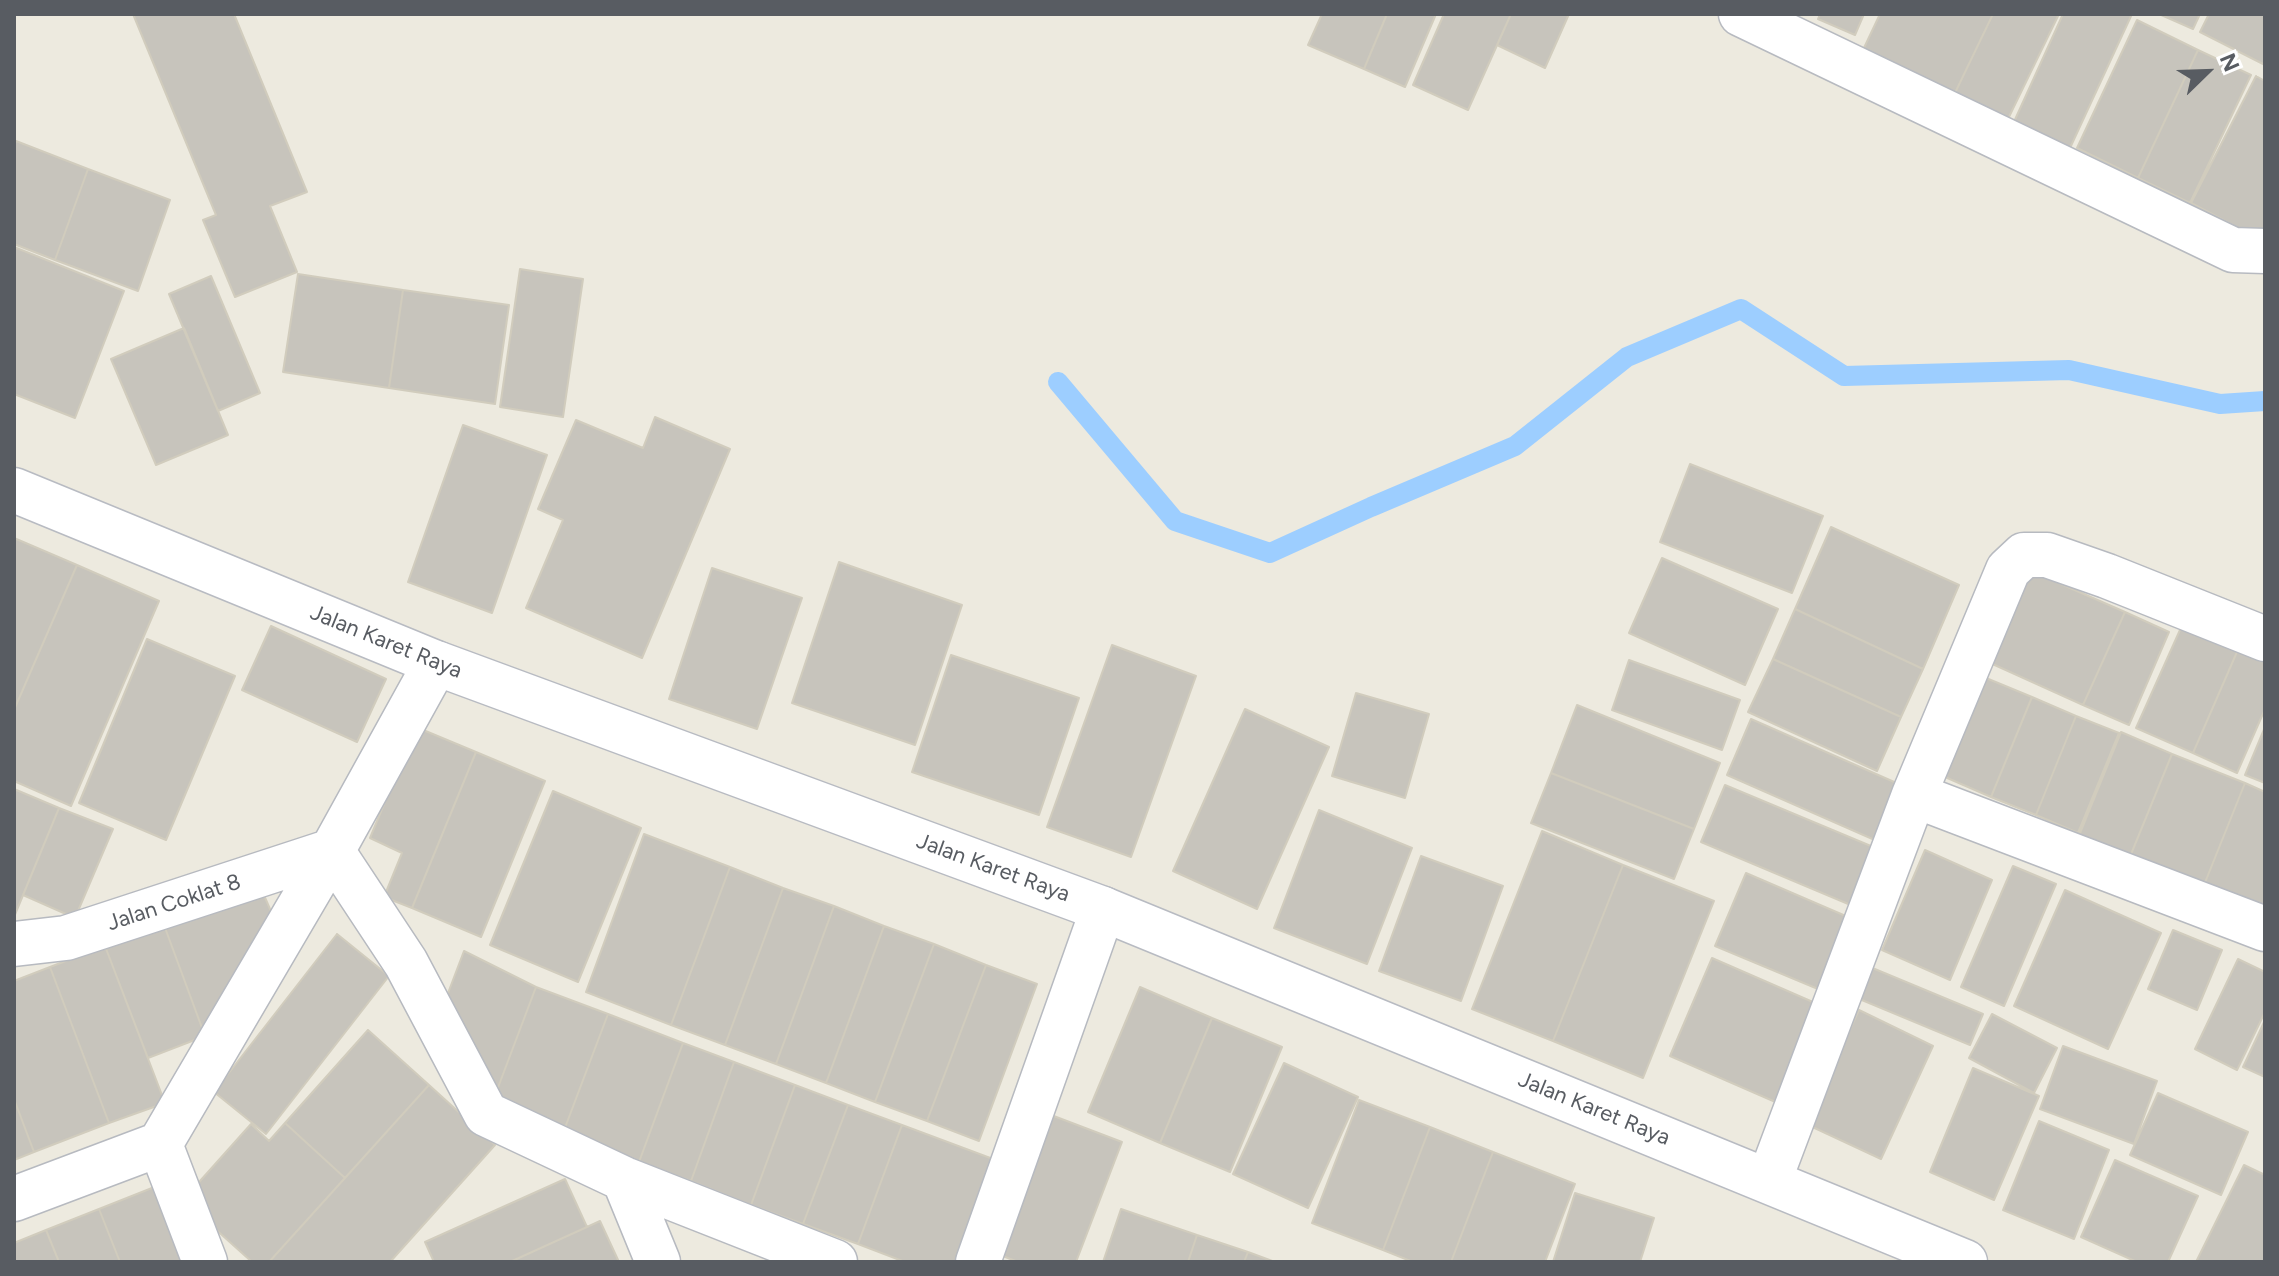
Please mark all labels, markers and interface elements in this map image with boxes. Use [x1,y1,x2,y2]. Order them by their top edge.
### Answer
north arrow [2167,32,2247,112]
text: N [2214,49,2245,76]
street label: Jalan Karet Raya [306,600,466,684]
street label: Jalan Karet Raya [913,828,1073,908]
street label: Jalan Coklat 8 [104,869,244,937]
street label: Jalan Karet Raya [1514,1067,1674,1151]

